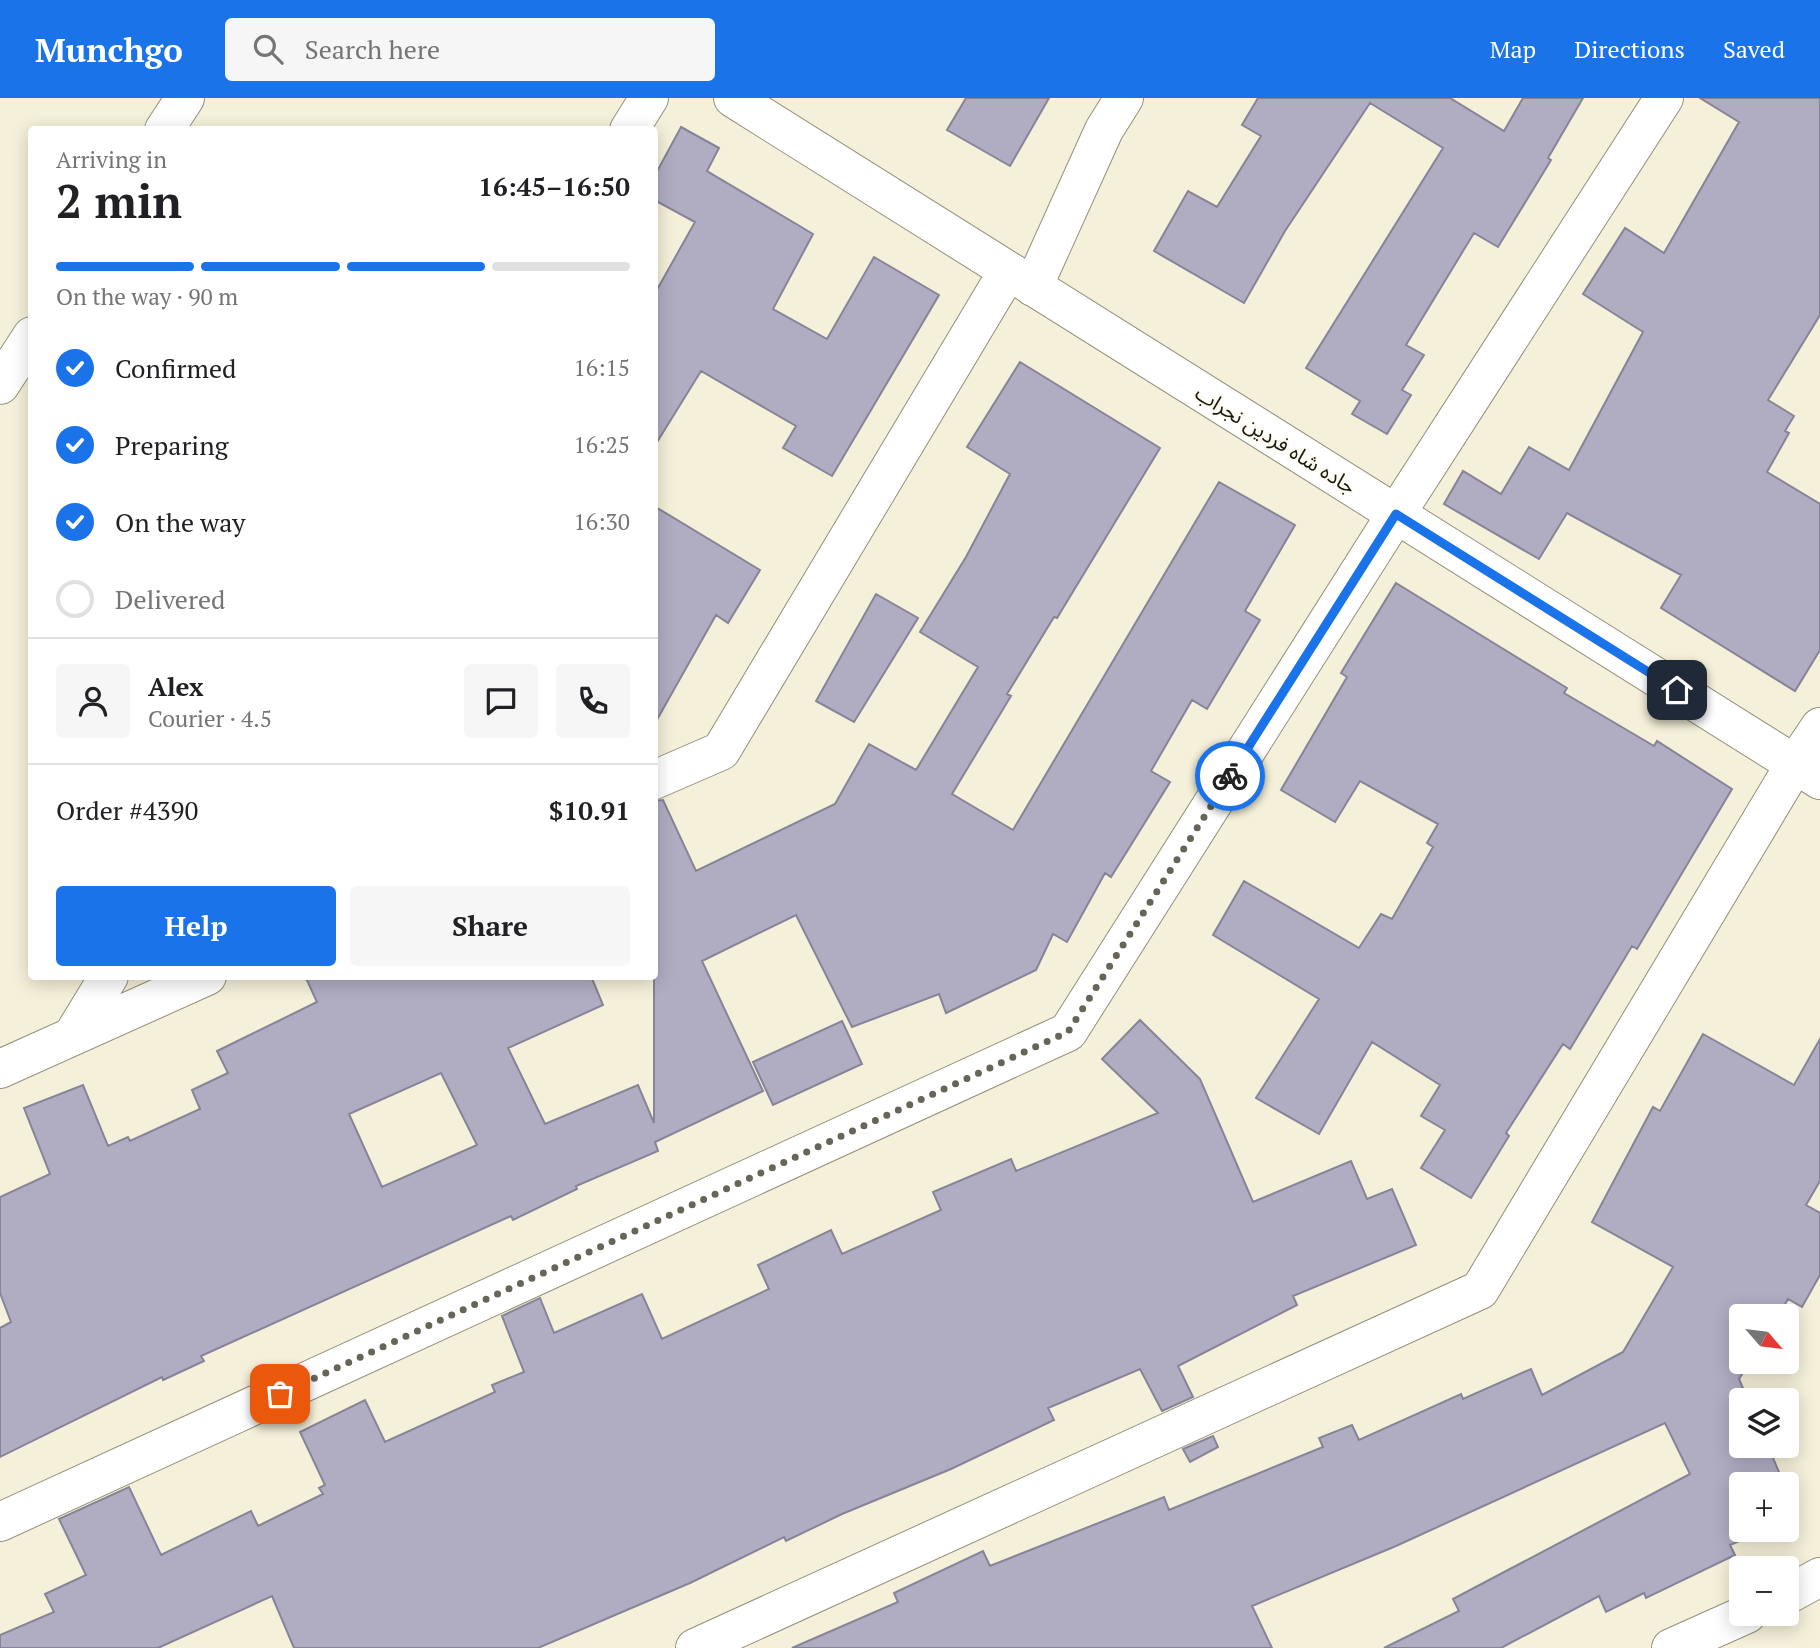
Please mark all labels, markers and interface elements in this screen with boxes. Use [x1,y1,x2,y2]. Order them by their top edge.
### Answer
search box [225,18,715,81]
text: Munchgo [35,28,183,71]
icon: search [249,30,287,68]
text: Search here [305,32,440,66]
text: Map [1490,33,1536,65]
text: Directions [1574,33,1685,65]
text: Saved [1723,33,1785,65]
text: Arriving in [56,144,167,175]
text: 16:45–16:50 [478,169,630,203]
text: 2 min [56,170,182,231]
text: On the way · 90 m [56,281,238,312]
icon: check [56,349,94,387]
text: Confirmed [115,351,236,385]
text: 16:15 [573,352,630,383]
street label: جاده شاه فردین نجراب [1190,378,1362,500]
icon: check [56,426,94,464]
text: Preparing [115,428,228,462]
text: 16:25 [573,429,630,460]
icon: check [56,503,94,541]
text: On the way [115,505,246,539]
text: 16:30 [573,506,630,537]
text: Delivered [115,582,225,616]
pin [1647,660,1707,720]
button: person [56,664,130,738]
button: chat [464,664,538,738]
button: phone [556,664,630,738]
text: Alex [148,669,204,703]
icon: home [1658,671,1696,709]
text: Courier · 4.5 [148,703,272,734]
courier [1195,741,1265,811]
icon: bike [1211,757,1249,795]
text: Order #4390 [56,793,198,827]
text: $10.91 [549,793,630,827]
button: Help [56,886,336,966]
button: Share [350,886,630,966]
north arrow [1729,1304,1799,1374]
map controls [1729,1304,1799,1626]
pin [250,1364,310,1424]
icon: bag [261,1375,299,1413]
button: layers [1729,1388,1799,1458]
button: + [1729,1472,1799,1542]
button: − [1729,1556,1799,1626]

